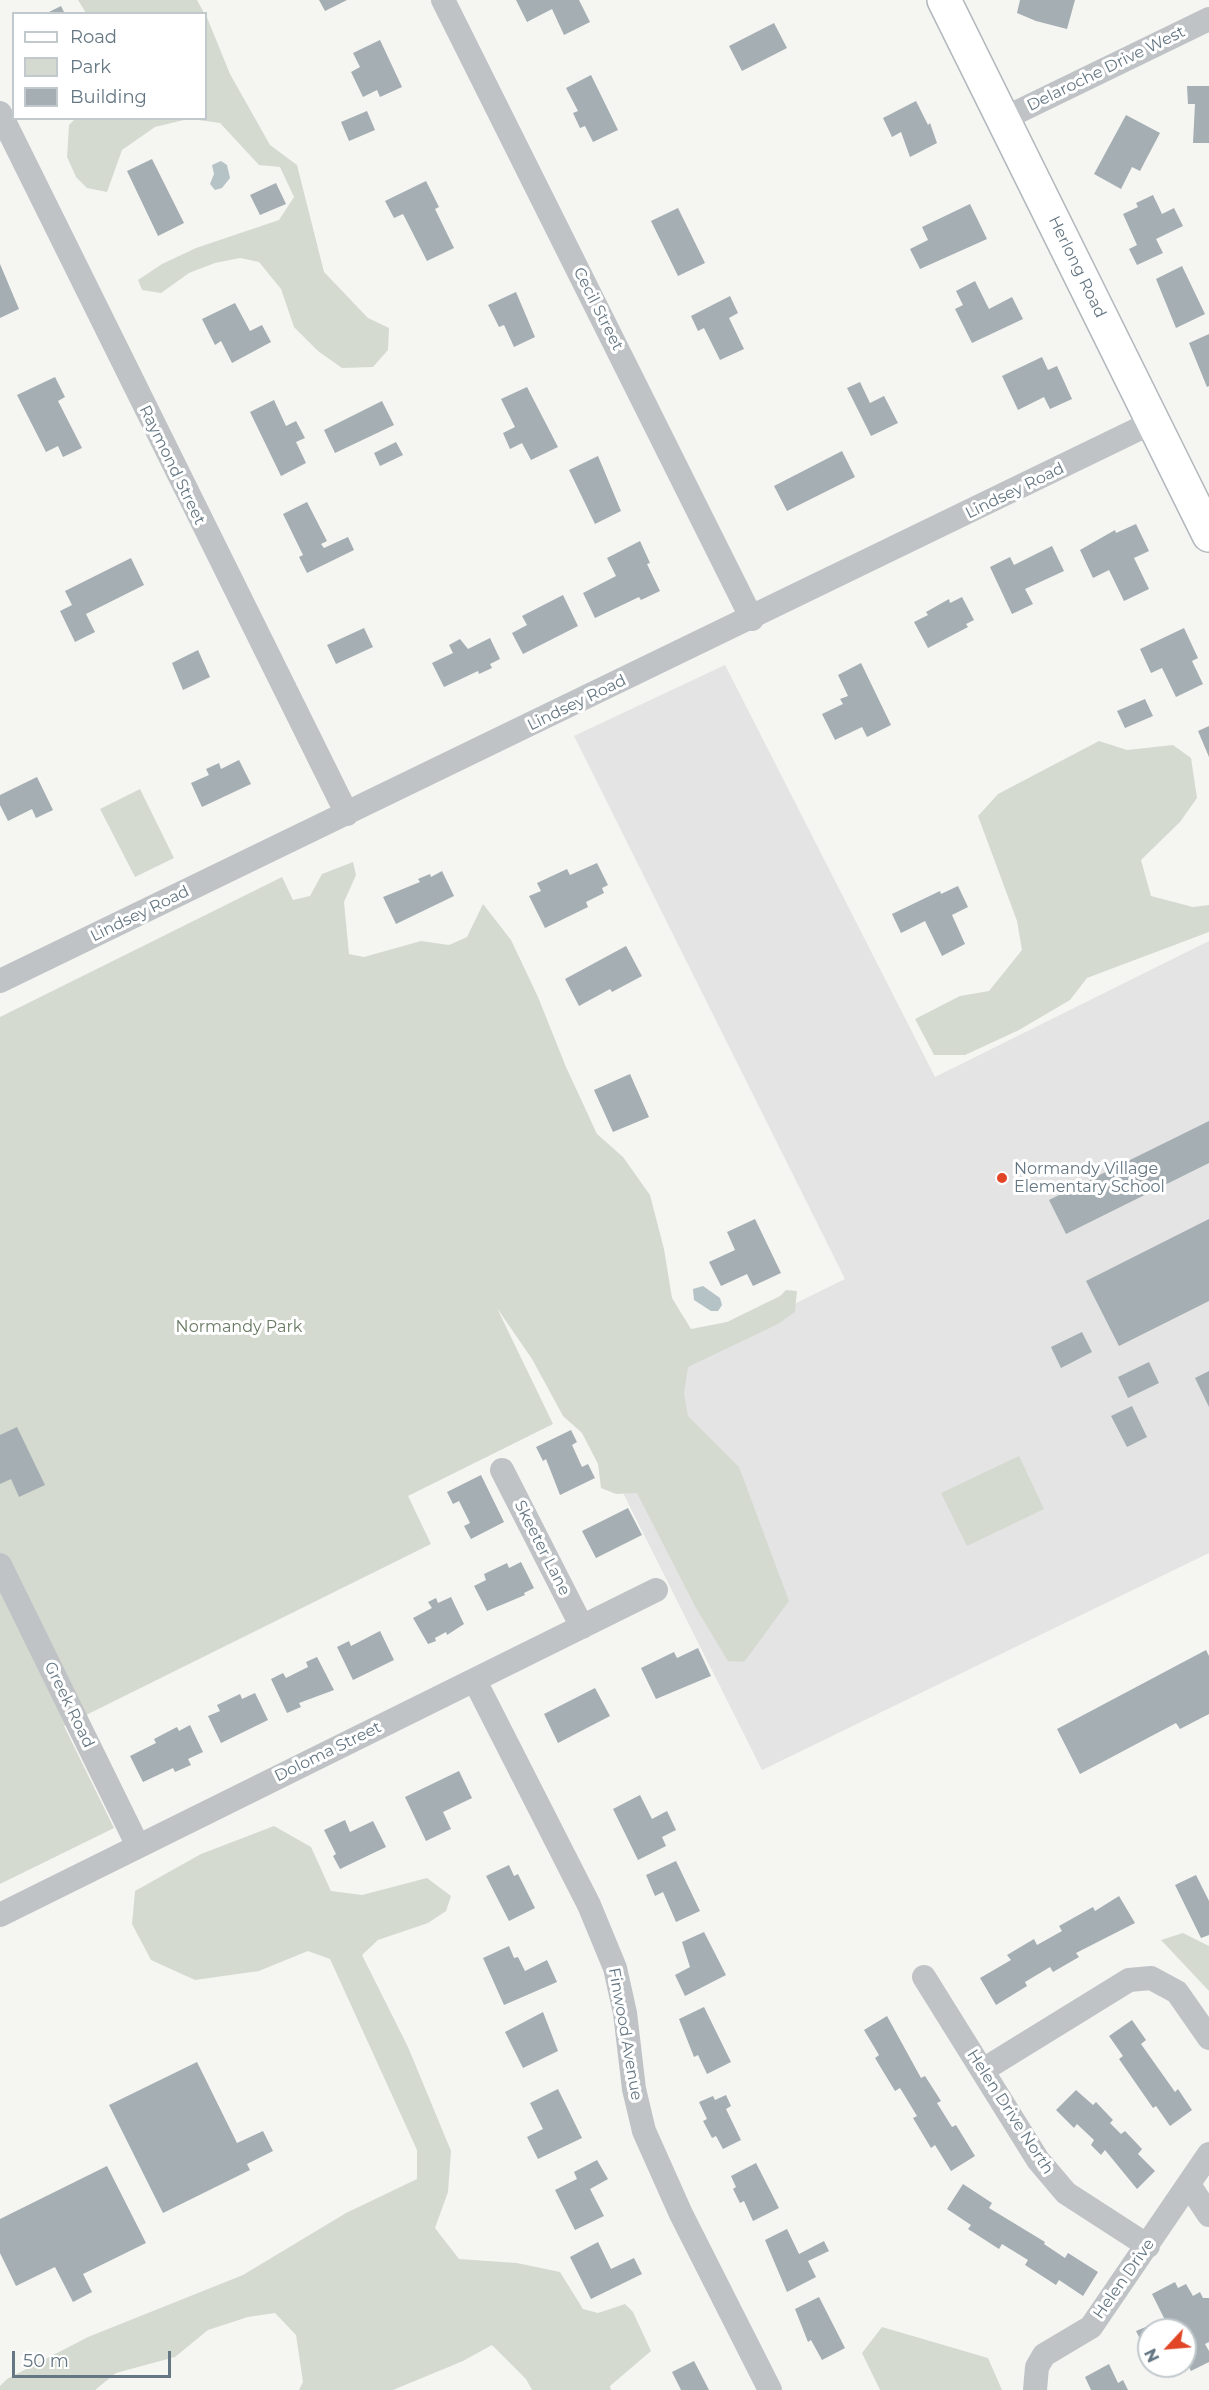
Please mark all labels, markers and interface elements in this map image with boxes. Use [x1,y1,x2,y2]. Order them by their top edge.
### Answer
legend [12,12,207,120]
street label: Delaroche Drive West [1024,22,1188,116]
text: Road [70,26,117,48]
text: Park [70,56,111,78]
text: Building [70,86,147,108]
street label: Herlong Road [1044,213,1110,321]
street label: Cecil Street [569,264,627,354]
street label: Raymond Street [135,402,209,528]
street label: Lindsey Road [963,459,1067,523]
street label: Lindsey Road [525,671,629,735]
street label: Lindsey Road [88,882,192,946]
place label: Normandy Village Elementary School [1014,1159,1165,1197]
marker: Normandy Village Elementary School [995,1171,1009,1185]
park label: Normandy Park [176,1317,302,1337]
street label: Skeeter Lane [510,1497,574,1599]
street label: Greek Road [40,1659,98,1751]
street label: Doloma Street [271,1718,385,1786]
street label: Finwood Avenue [604,1966,646,2102]
street label: Helen Drive North [963,2046,1057,2178]
street label: Helen Drive [1089,2235,1159,2323]
north arrow [1137,2318,1197,2378]
scale bar [15,2339,174,2377]
text: N [1141,2345,1164,2365]
text: 50 m [23,2350,69,2372]

